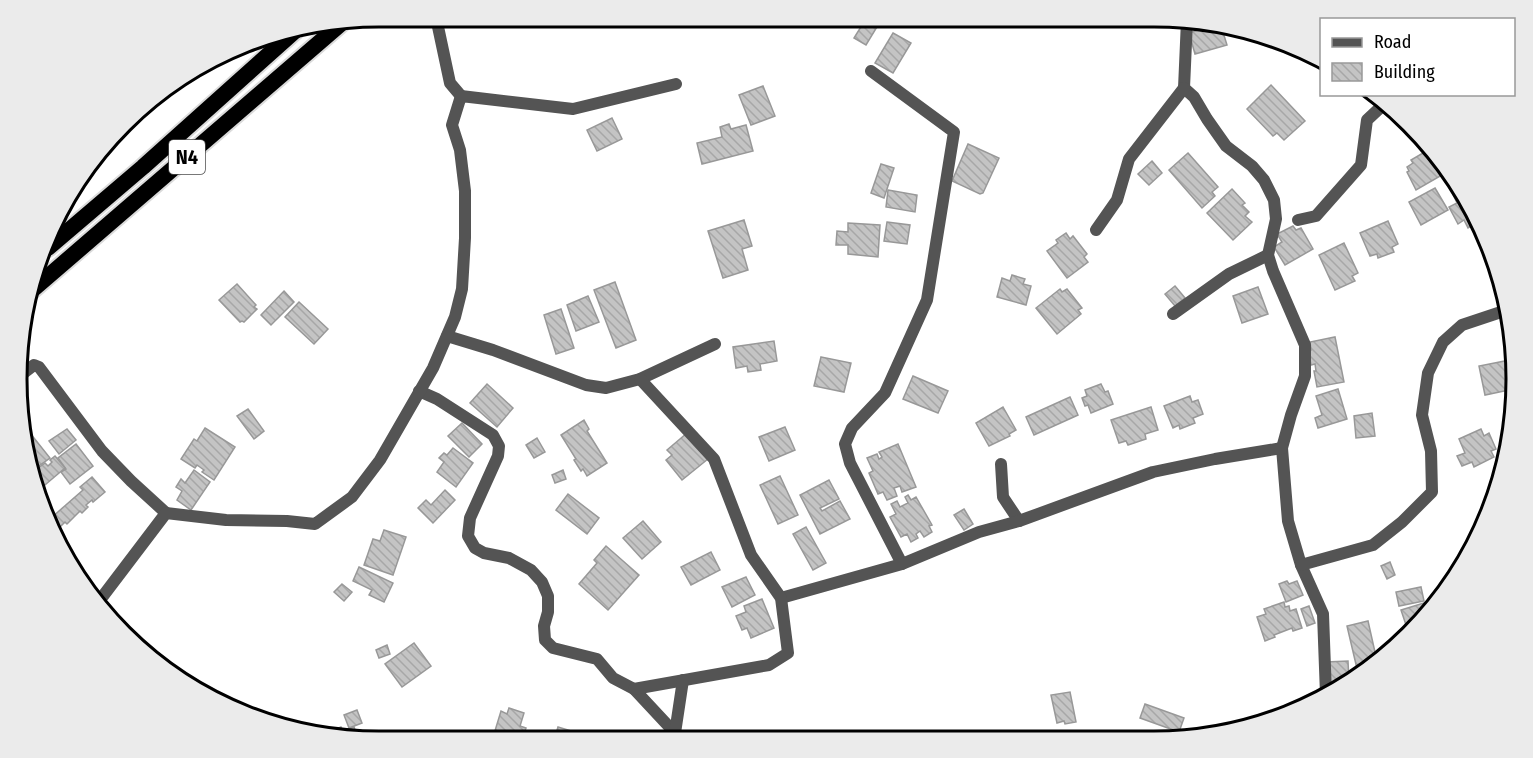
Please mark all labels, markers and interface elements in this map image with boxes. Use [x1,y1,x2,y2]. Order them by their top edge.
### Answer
legend [1320,18,1515,96]
text: Road [1374,31,1411,53]
text: Building [1374,61,1435,83]
road number: N4 [169,140,205,174]

